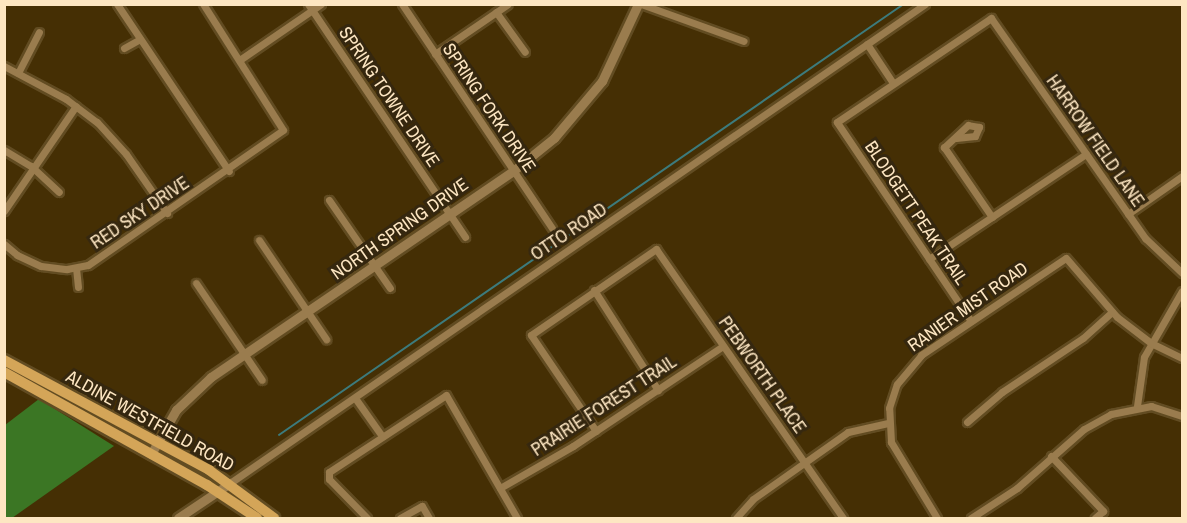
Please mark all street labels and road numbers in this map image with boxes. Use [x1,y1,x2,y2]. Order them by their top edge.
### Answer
street label: SPRING TOWNE DRIVE [334,23,444,171]
street label: SPRING FORK DRIVE [438,39,540,177]
street label: HARROW FIELD LANE [1041,71,1149,211]
street label: BLODGETT PEAK TRAIL [860,137,972,289]
street label: RED SKY DRIVE [87,172,193,254]
street label: NORTH SPRING DRIVE [327,174,473,284]
street label: OTTO ROAD [527,199,611,265]
street label: RANIER MIST ROAD [904,257,1032,357]
street label: PEBWORTH PLACE [714,312,810,438]
street label: PRAIRIE FOREST TRAIL [527,351,681,461]
street label: ALDINE WESTFIELD ROAD [62,366,238,476]

